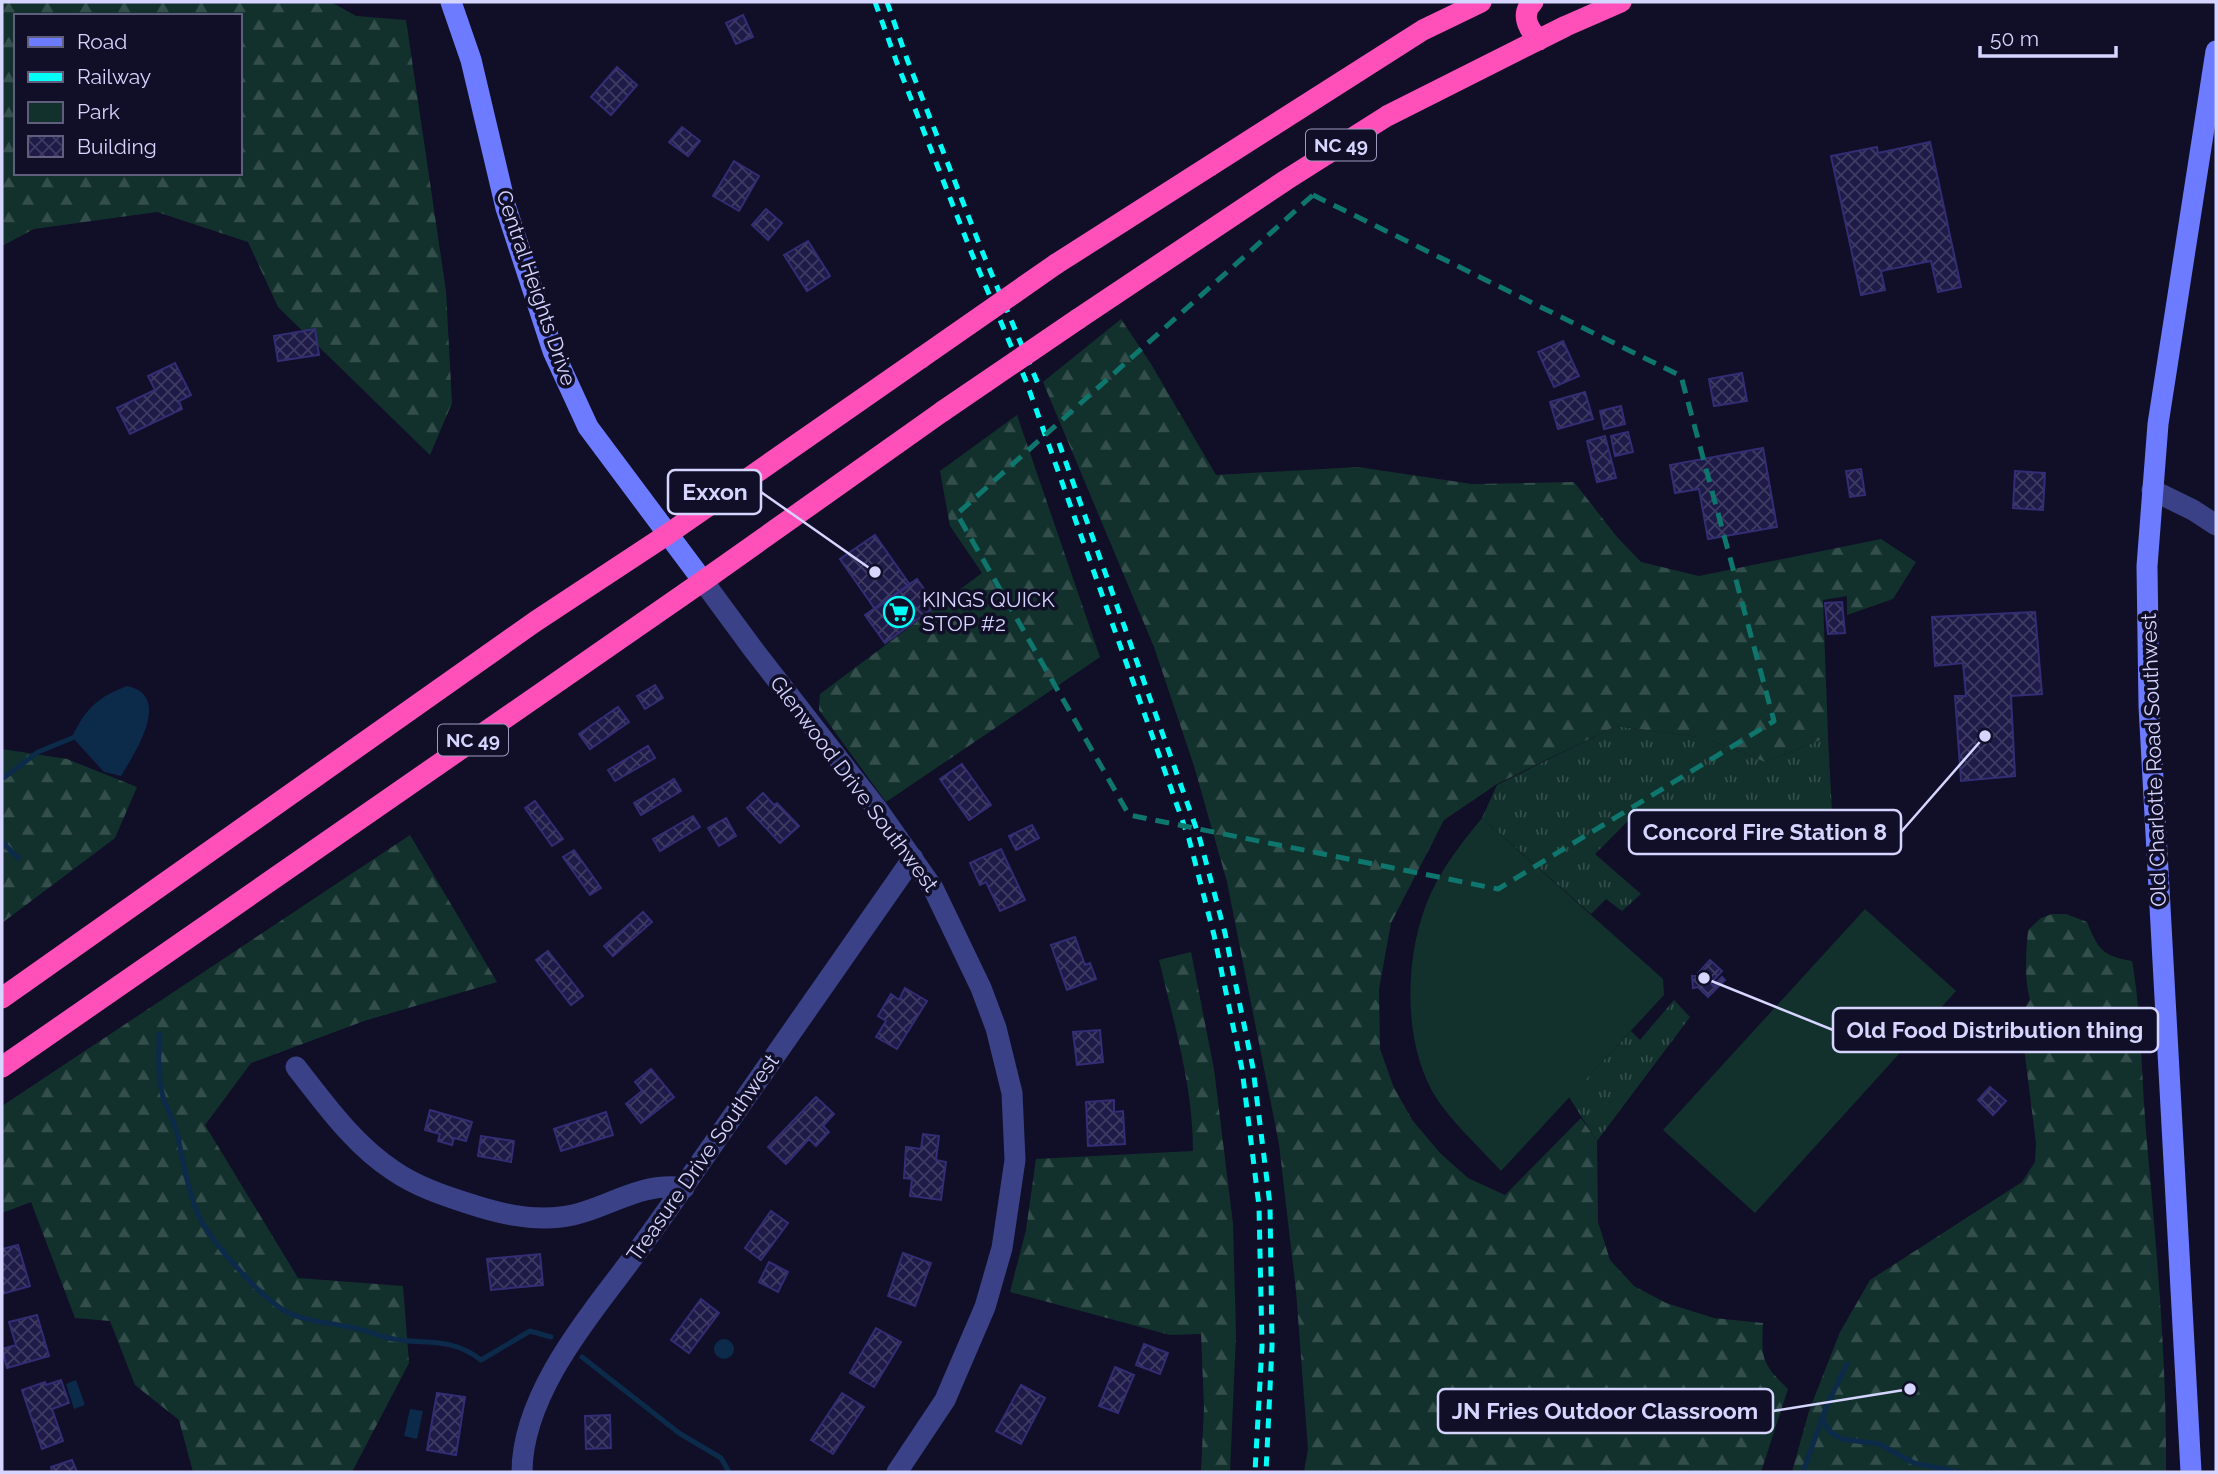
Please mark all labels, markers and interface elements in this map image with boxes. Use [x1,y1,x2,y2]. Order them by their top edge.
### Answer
legend [14,14,242,175]
scale bar [1980,14,2116,58]
text: 50 m [1990,26,2039,51]
text: Road [77,29,127,54]
text: Railway [77,64,151,89]
text: Park [77,99,120,124]
road number: NC 49 [1306,130,1376,160]
text: Building [77,134,157,159]
street label: Central Heights Drive [491,187,582,389]
callout: Exxon [668,470,761,514]
text: Exxon [682,478,748,505]
place label: KINGS QUICK STOP #2 [922,587,1055,636]
supermarket icon: KINGS QUICK STOP #2 [882,595,916,629]
street label: Old Charlotte Road Southwest [2136,613,2171,907]
street label: Glenwood Drive Southwest [765,671,944,896]
road number: NC 49 [438,724,508,755]
callout: Concord Fire Station 8 [1629,810,1901,854]
text: Concord Fire Station 8 [1643,818,1887,845]
callout: Old Food Distribution thing [1833,1008,2158,1052]
text: Old Food Distribution thing [1847,1016,2143,1043]
street label: Treasure Drive Southwest [621,1049,784,1266]
callout: JN Fries Outdoor Classroom [1438,1389,1773,1433]
text: JN Fries Outdoor Classroom [1452,1397,1758,1424]

